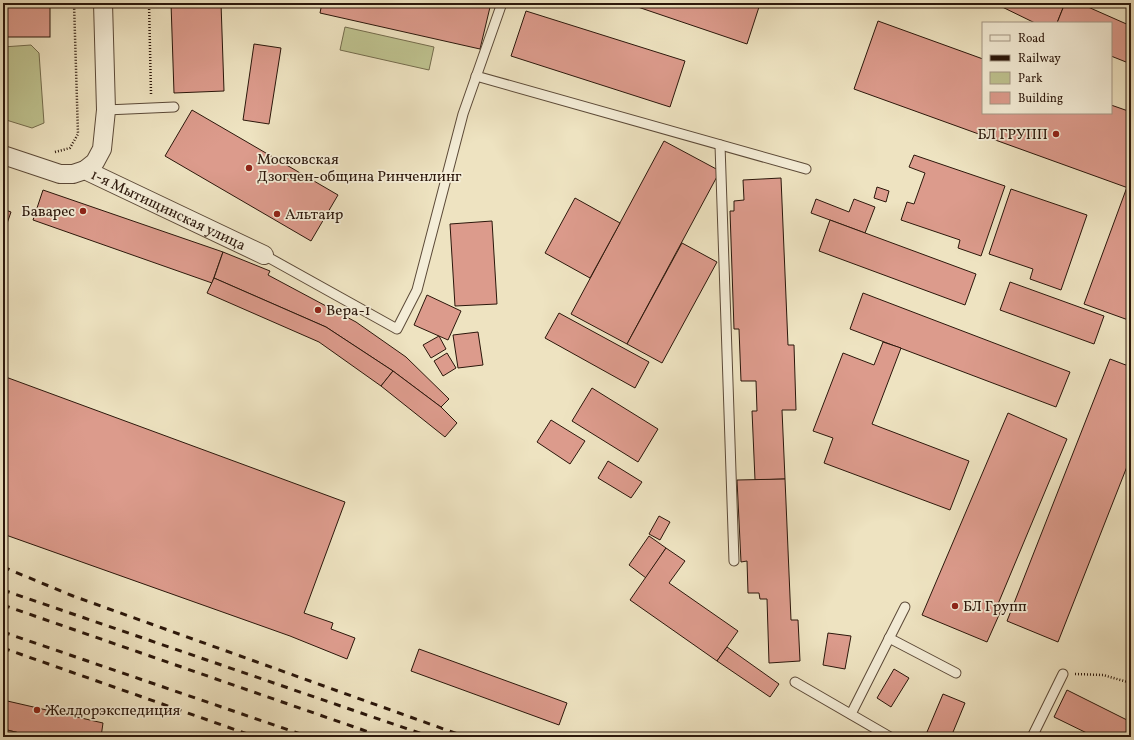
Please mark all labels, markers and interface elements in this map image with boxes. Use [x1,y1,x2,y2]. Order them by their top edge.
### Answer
legend [982,22,1112,114]
text: Road [1018,31,1045,47]
text: Railway [1018,51,1061,67]
text: Park [1018,71,1043,87]
text: Building [1018,91,1063,107]
place label: БЛ ГРУПП [977,125,1048,146]
marker: БЛ ГРУПП [1051,129,1061,139]
place label: Московская Дзогчен-община Ринченлинг [257,150,462,188]
marker: Московская Дзогчен-община Ринченлинг [244,163,254,173]
street label: 1-я Мытищинская улица [87,165,249,257]
place label: Баварес [21,202,75,223]
place label: Альтаир [285,205,343,226]
marker: Баварес [78,206,88,216]
marker: Альтаир [272,209,282,219]
place label: Вера-1 [326,301,371,322]
marker: Вера-1 [313,305,323,315]
place label: БЛ Групп [963,597,1027,618]
marker: БЛ Групп [950,601,960,611]
place label: Желдорэкспедиция [45,701,181,722]
marker: Желдорэкспедиция [32,705,42,715]

